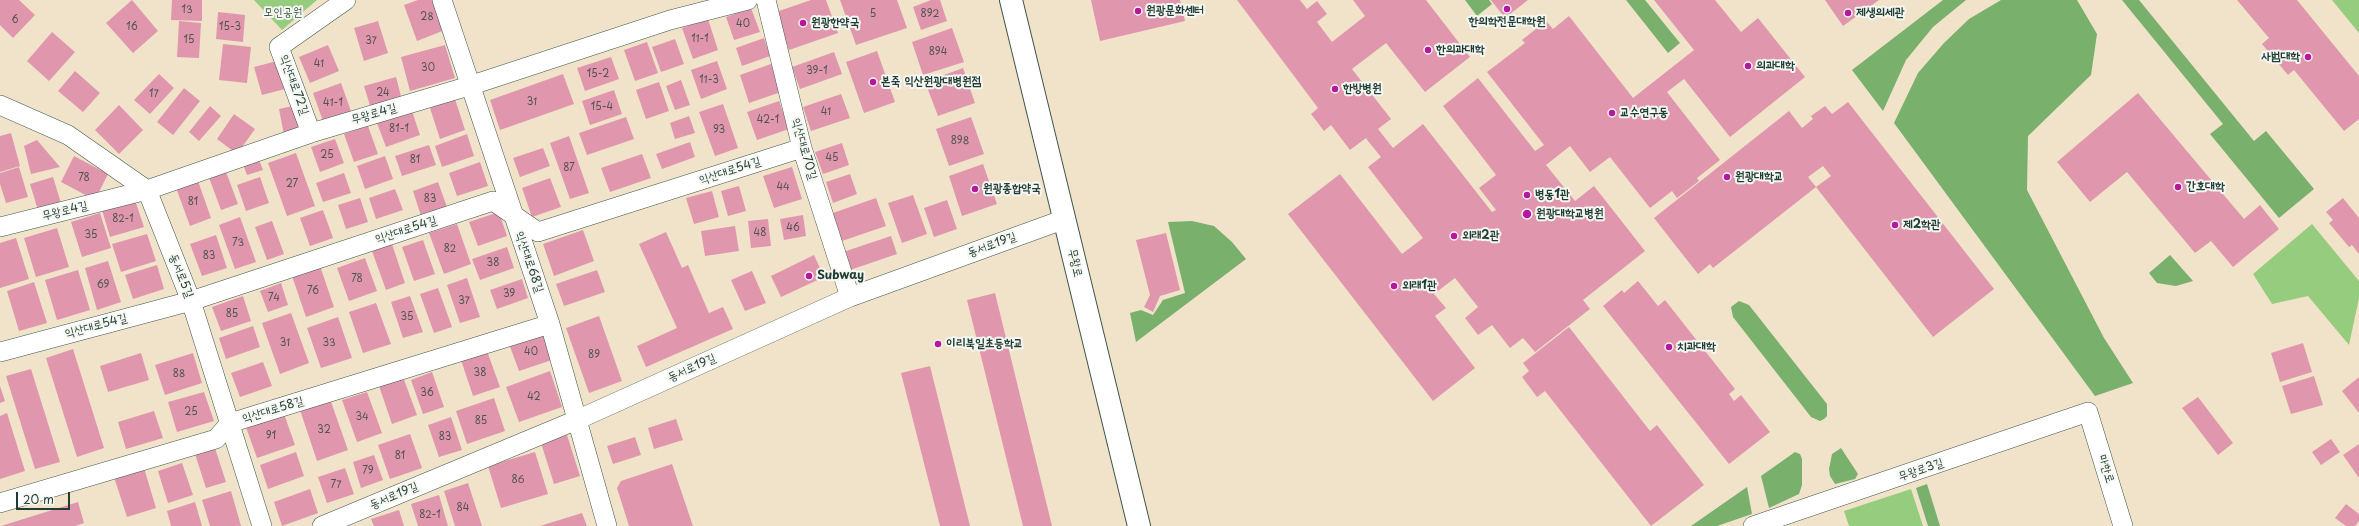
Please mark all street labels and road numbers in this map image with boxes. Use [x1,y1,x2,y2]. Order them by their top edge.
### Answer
street label: 익산대로72길 [276,53,312,117]
street label: 무왕로4길 [350,101,398,127]
street label: 익산대로70길 [788,116,820,182]
street label: 익산대로54길 [697,154,763,188]
street label: 무왕로4길 [41,198,89,224]
street label: 익산대로54길 [373,213,439,247]
street label: 익산대로68길 [512,229,546,295]
street label: 동서로19길 [966,230,1018,260]
street label: 무왕로 [1065,247,1085,279]
street label: 동서로5길 [166,252,196,300]
street label: 익산대로54길 [63,311,129,341]
street label: 동서로19길 [666,351,718,385]
street label: 익산대로58길 [241,394,305,426]
street label: 마한로 [2095,453,2117,485]
street label: 무왕로3길 [1897,456,1945,484]
street label: 동서로19길 [368,479,420,513]

